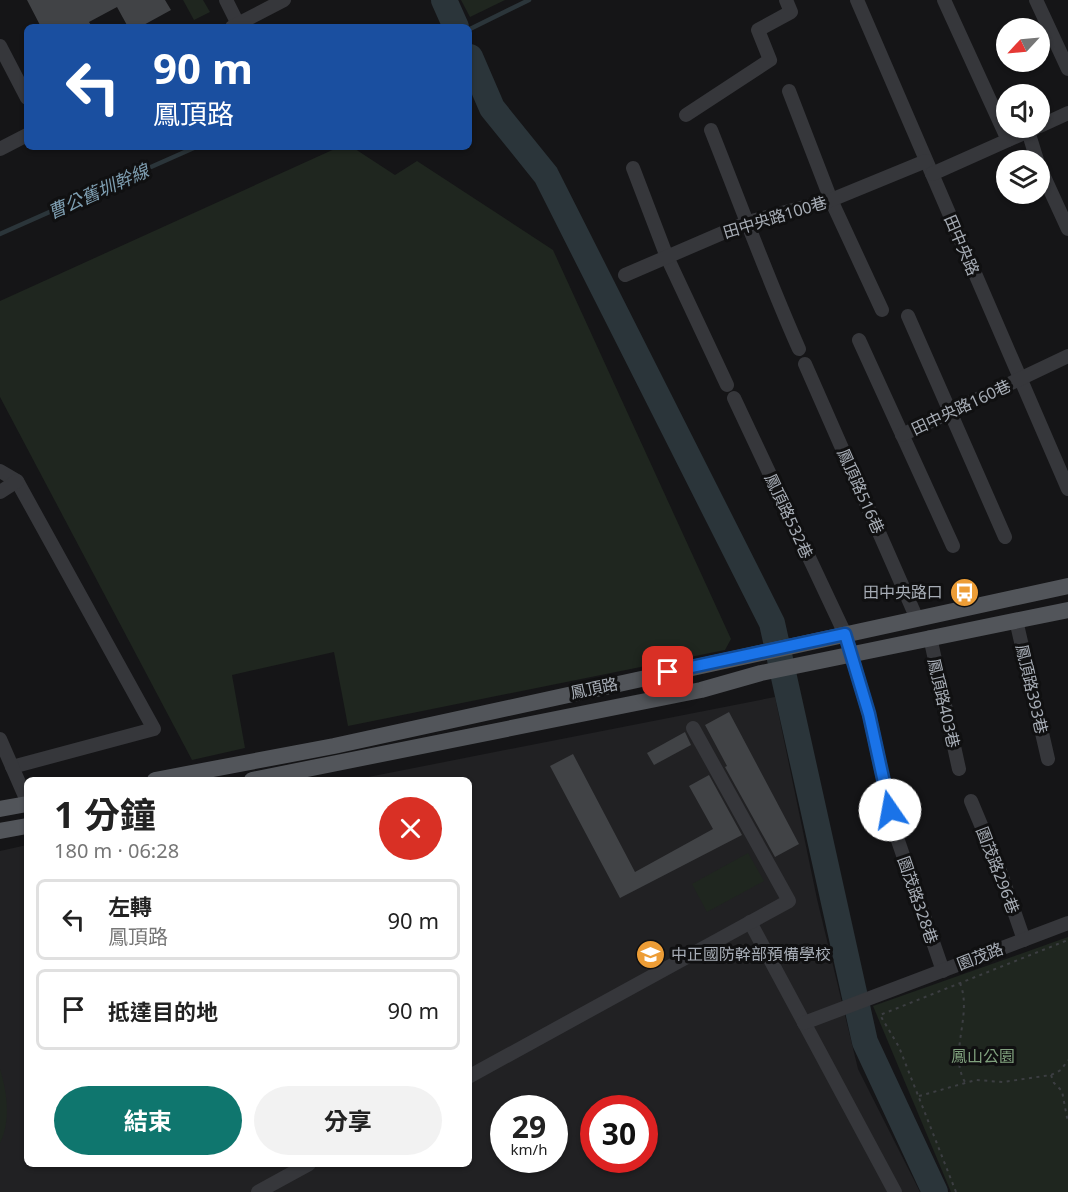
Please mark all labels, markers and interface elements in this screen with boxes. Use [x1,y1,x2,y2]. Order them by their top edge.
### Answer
north arrow [996,18,1050,72]
map controls [996,18,1050,204]
text: 90 m [153,39,253,96]
icon: left [54,48,132,126]
button: sound [996,84,1050,138]
text: 鳳頂路 [153,95,234,132]
button: layers [996,150,1050,204]
water label: 曹公舊圳幹線 [44,157,154,224]
street label: 田中央路100巷 [720,191,830,243]
street label: 田中央路 [939,211,985,279]
street label: 田中央路160巷 [908,374,1014,440]
street label: 鳳頂路516巷 [832,445,890,537]
street label: 鳳頂路532巷 [760,470,818,562]
bus stop icon: 田中央路口 [948,576,980,608]
place label: 田中央路口 [863,581,943,603]
street label: 鳳頂路393巷 [1011,642,1053,736]
pin [642,646,693,697]
icon: arrive [651,655,684,688]
street label: 鳳頂路403巷 [923,656,965,750]
street label: 鳳頂路 [568,672,620,704]
position arrow [858,778,922,842]
text: 1 分鐘 [54,790,156,839]
button: close [379,797,442,860]
street label: 園茂路296巷 [971,823,1025,917]
text: 180 m · 06:28 [54,837,179,864]
street label: 園茂路328巷 [893,853,943,947]
text: 左轉 [108,891,152,921]
icon: left [57,903,90,936]
text: 90 m [388,905,439,935]
text: 鳳頂路 [108,923,168,950]
street label: 園茂路 [954,937,1006,975]
school or university icon: 中正國防幹部預備學校 [634,938,666,970]
place label: 中正國防幹部預備學校 [671,943,831,965]
icon: arrive [57,993,90,1026]
text: 90 m [388,995,439,1025]
text: 抵達目的地 [108,996,218,1026]
park label: 鳳山公園 [951,1045,1015,1067]
button: 結束 [54,1086,242,1155]
button: 分享 [254,1086,442,1155]
speed limit sign: 30 [580,1095,658,1173]
text: 29 [512,1106,546,1147]
text: km/h [511,1139,547,1159]

